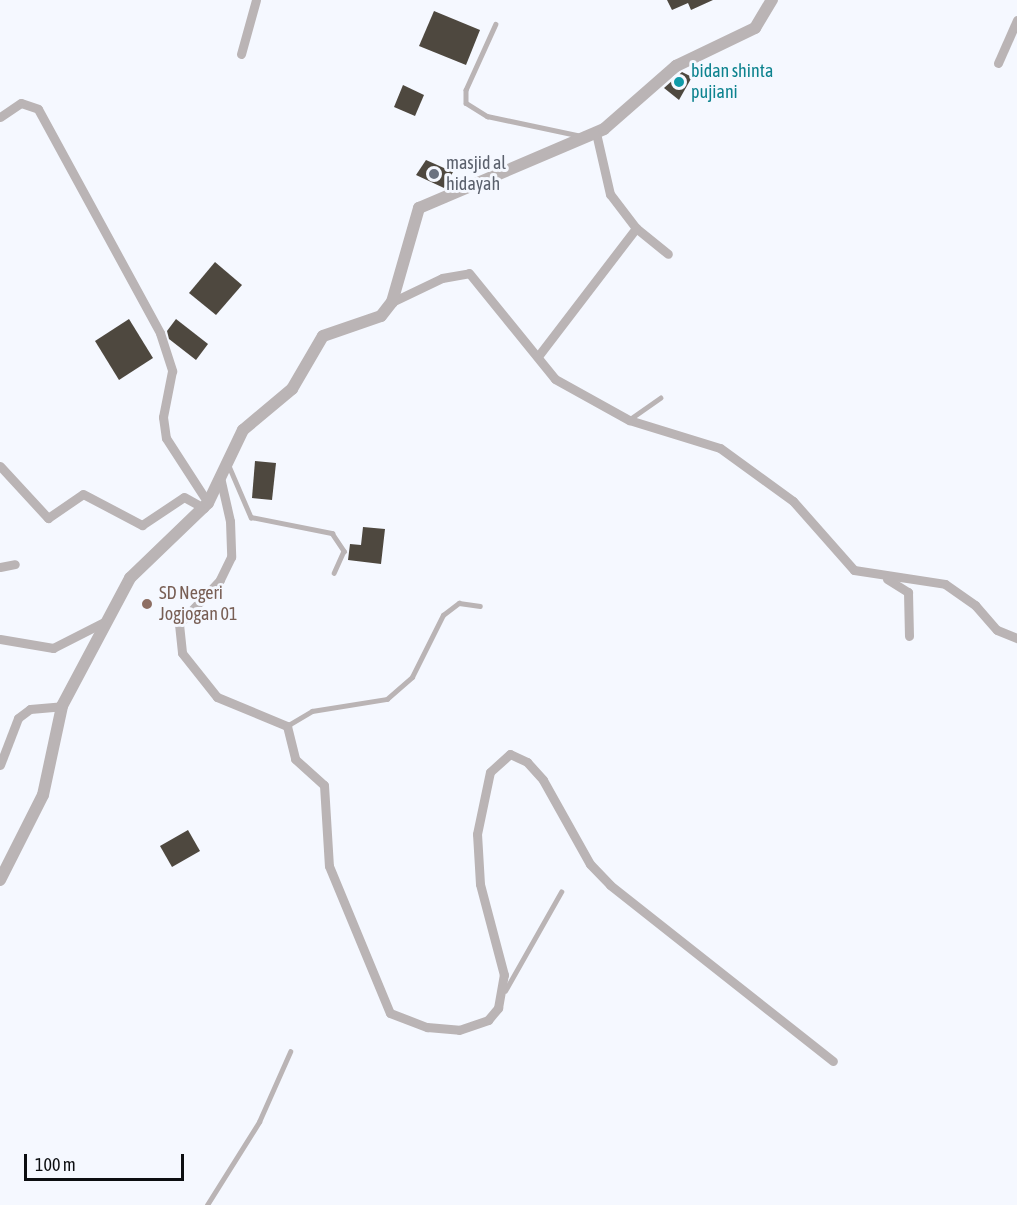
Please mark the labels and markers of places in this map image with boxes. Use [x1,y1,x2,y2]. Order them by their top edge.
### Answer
place label: bidan shinta pujiani [691,61,773,104]
marker: bidan shinta pujiani [672,75,686,89]
place label: masjid al hidayah [446,153,506,195]
marker: masjid al hidayah [427,167,441,181]
place label: SD Negeri Jogjogan 01 [159,583,237,626]
marker: SD Negeri Jogjogan 01 [140,597,154,611]

